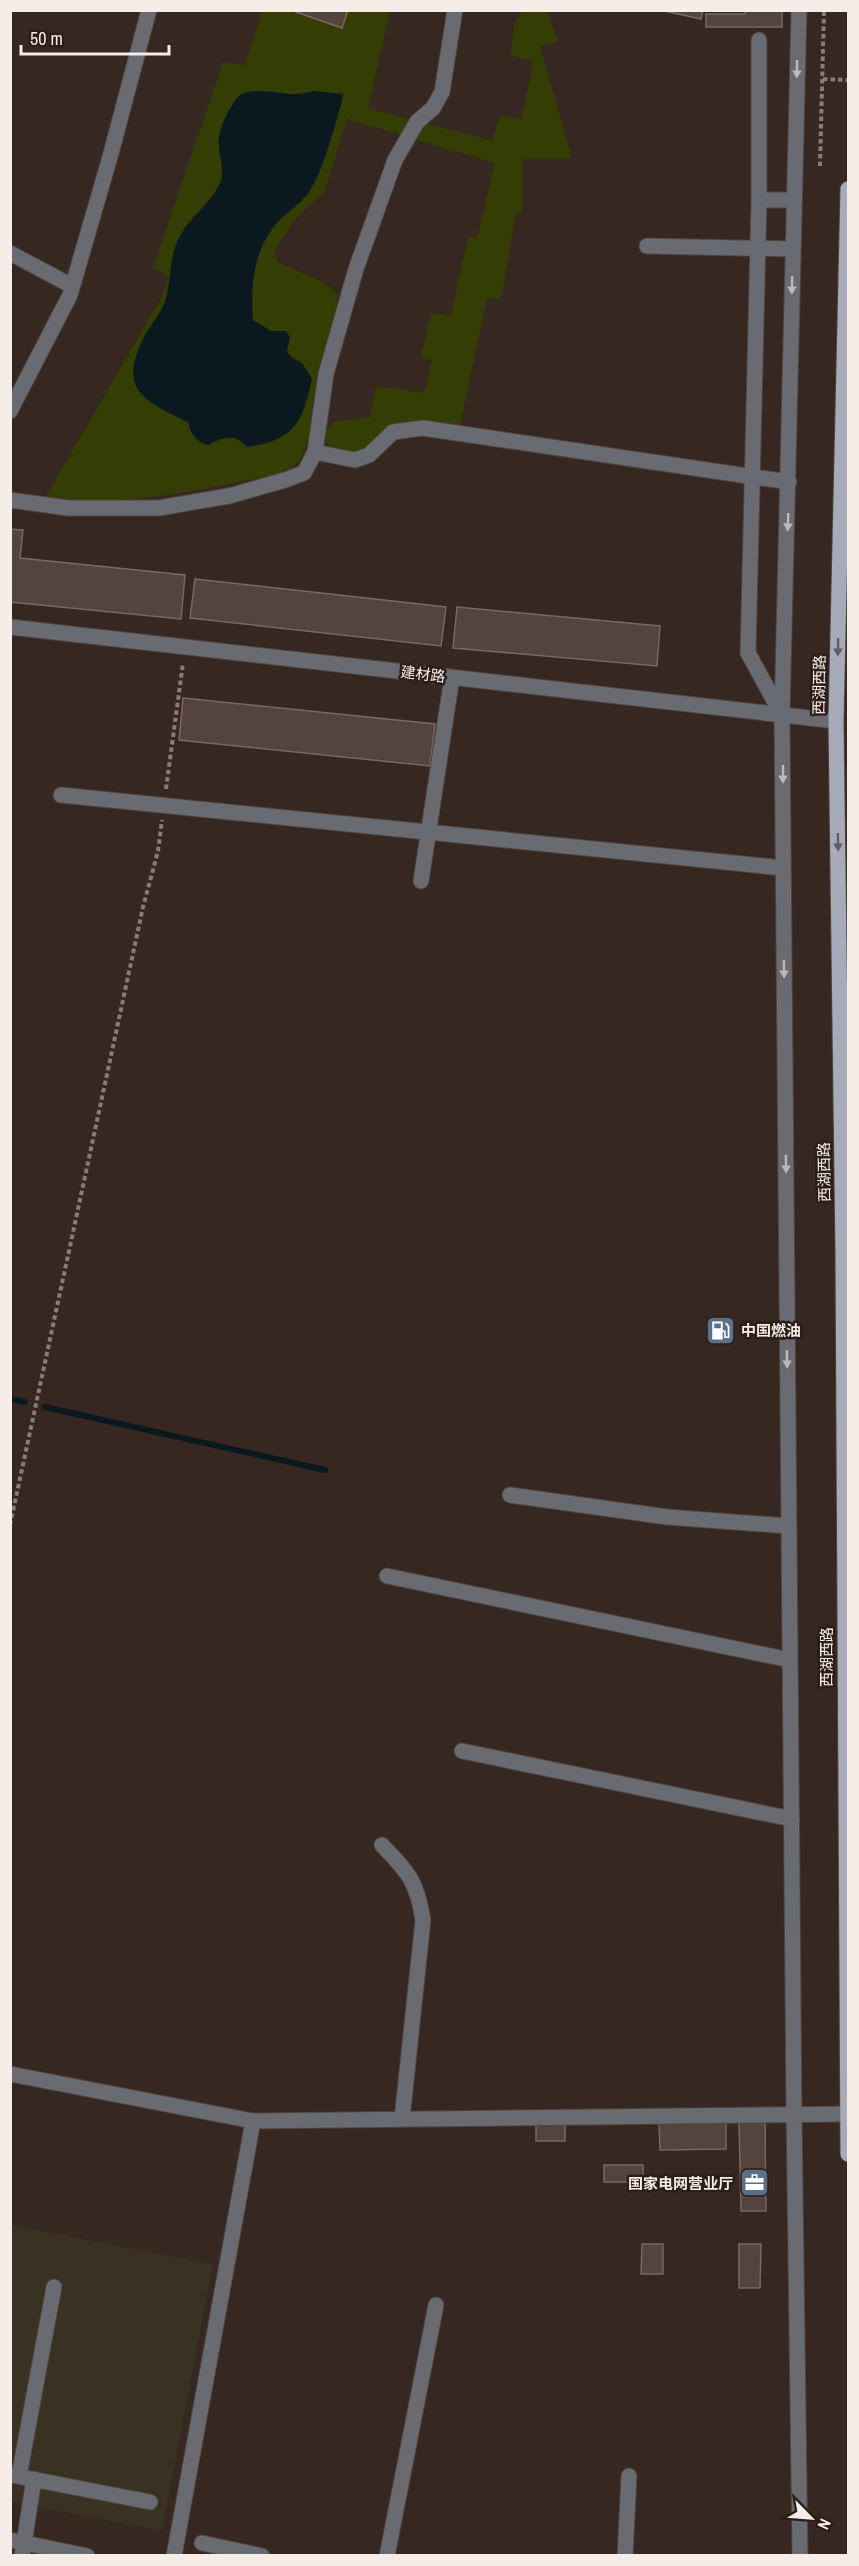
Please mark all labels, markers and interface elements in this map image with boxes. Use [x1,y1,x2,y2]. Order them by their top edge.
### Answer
scale bar [21,18,170,56]
text: 50 m [30,26,63,51]
one-way arrow [792,59,802,78]
one-way arrow [787,275,797,294]
one-way arrow [783,512,792,531]
one-way arrow [833,637,843,656]
street label: 西湖西路 [808,655,830,715]
street label: 建材路 [399,661,447,687]
one-way arrow [778,764,787,783]
one-way arrow [833,832,843,851]
one-way arrow [779,959,789,978]
street label: 西湖西路 [813,1142,835,1202]
one-way arrow [781,1154,791,1173]
fuel station icon: 中国燃油 [704,1314,736,1346]
place label: 中国燃油 [741,1320,801,1341]
one-way arrow [782,1349,792,1368]
street label: 西湖西路 [816,1627,837,1687]
office icon: 国家电网营业厅 [738,2167,770,2199]
place label: 国家电网营业厅 [628,2173,733,2194]
north arrow [781,2488,841,2548]
text: N [813,2515,837,2533]

